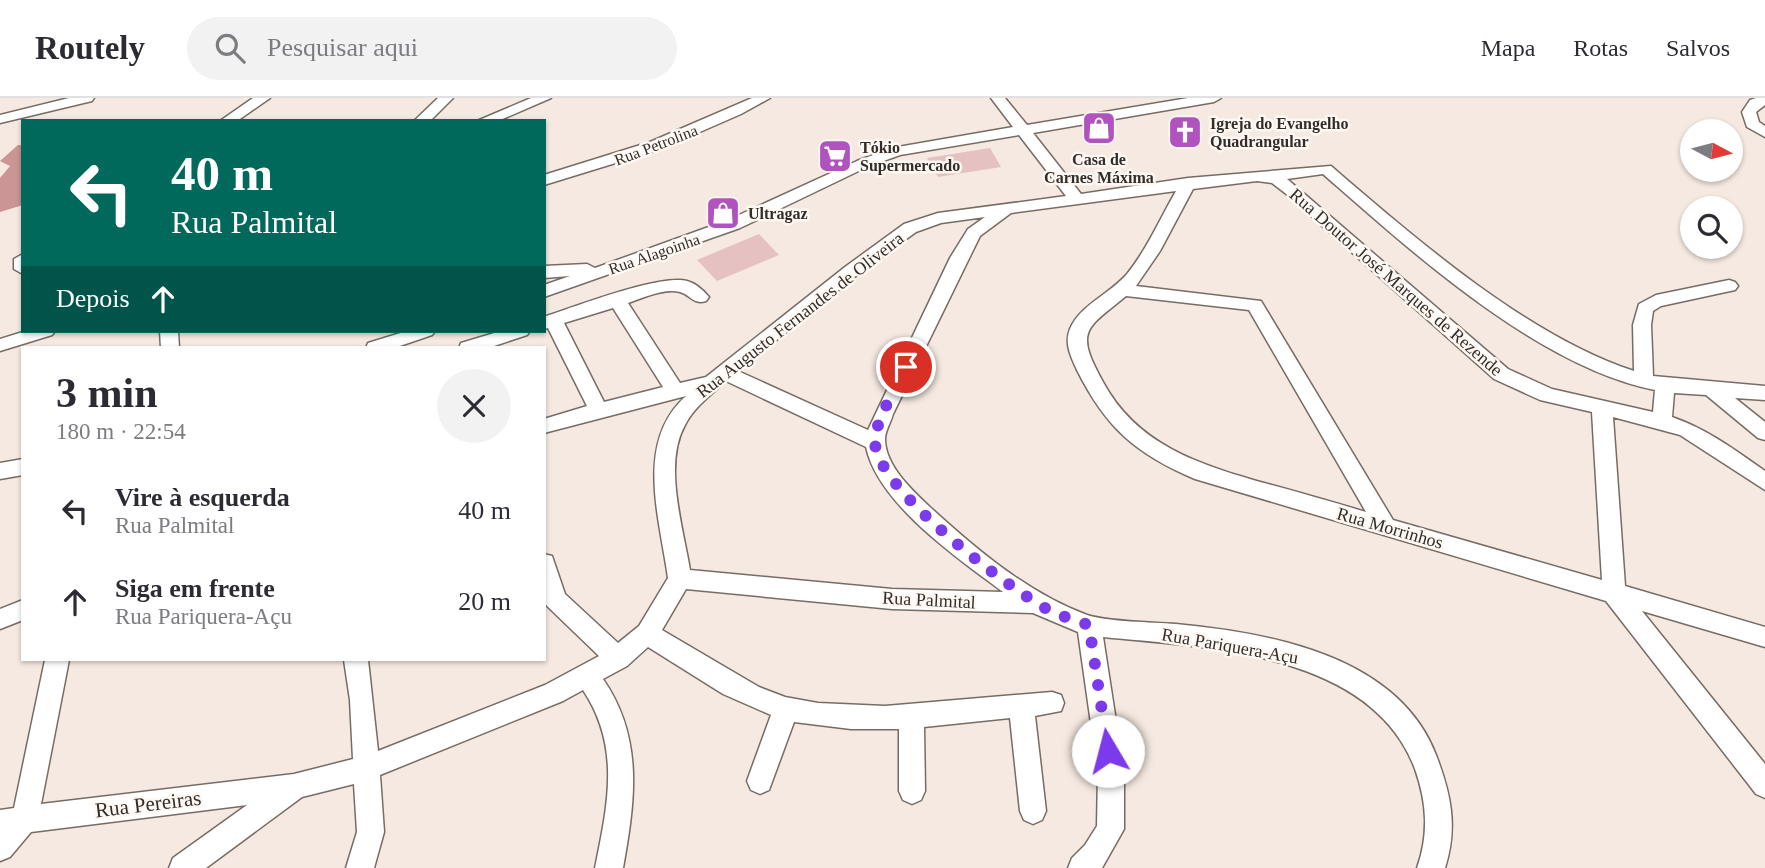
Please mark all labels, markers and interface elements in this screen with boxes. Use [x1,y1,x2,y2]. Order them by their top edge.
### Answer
search box [187,17,677,80]
icon: search [211,29,249,67]
text: Routely [35,30,145,66]
text: Pesquisar aqui [267,33,418,62]
text: Mapa [1481,35,1535,61]
text: Rotas [1573,35,1628,61]
text: Salvos [1666,35,1730,61]
shop icon: Casa de Carnes Máxima [1080,109,1118,147]
church icon: Igreja do Evangelho Quadrangular [1166,113,1204,151]
place label: Igreja do Evangelho Quadrangular [1210,115,1348,151]
north arrow [1680,119,1743,182]
map controls [1680,119,1743,259]
street label: Rua Petrolina [612,121,700,169]
supermarket icon: Tókio Supermercado [816,137,854,175]
place label: Tókio Supermercado [860,139,960,175]
text: 40 m [171,146,273,201]
icon: left [56,147,147,238]
place label: Casa de Carnes Máxima [1044,151,1154,186]
street label: Rua Doutor José Marques de Rezende [1286,184,1506,380]
shop icon: Ultragaz [704,194,742,232]
button: search [1680,196,1743,259]
text: Rua Palmital [171,204,337,240]
place label: Ultragaz [748,205,808,223]
street label: Rua Augusto Fernandes de Oliveira [693,228,907,402]
street label: Rua Alagoinha [606,230,702,279]
icon: ahead [144,280,182,318]
text: Depois [56,284,130,313]
pin [876,337,936,397]
icon: arrive [887,348,925,386]
button: close [437,369,511,443]
text: 3 min [56,370,158,416]
text: 180 m · 22:54 [56,419,186,444]
text: Vire à esquerda [115,483,290,512]
icon: left [56,492,94,530]
text: 40 m [458,496,511,525]
street label: Rua Morrinhos [1335,503,1445,553]
text: Rua Palmital [115,513,234,538]
text: Siga em frente [115,574,275,603]
icon: ahead [56,583,94,621]
text: 20 m [458,587,511,616]
street label: Rua Palmital [882,588,976,612]
text: Rua Pariquera-Açu [115,604,292,629]
street label: Rua Pariquera-Açu [1160,624,1300,668]
position arrow [1071,714,1145,788]
street label: Rua Pereiras [94,786,202,822]

